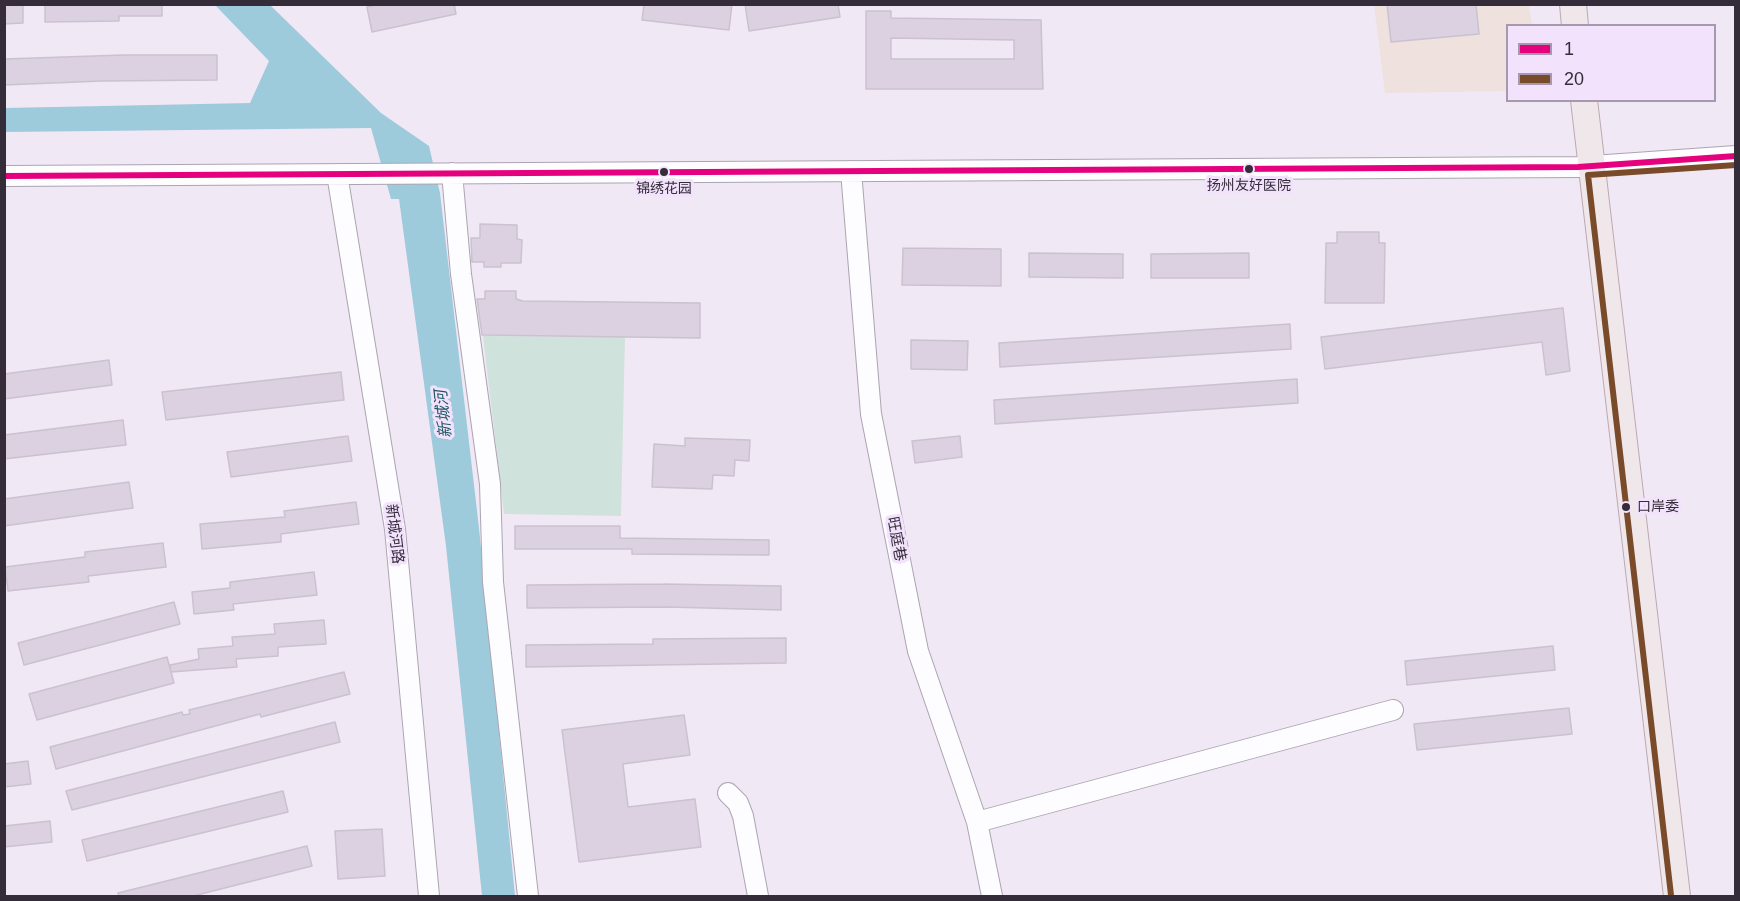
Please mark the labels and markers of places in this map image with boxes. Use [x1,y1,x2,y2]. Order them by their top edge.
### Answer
marker: 扬州友好医院 [1243,163,1255,175]
marker: 锦绣花园 [658,166,670,178]
place label: 扬州友好医院 [1207,178,1291,194]
place label: 锦绣花园 [636,181,692,197]
place label: 口岸委 [1637,499,1679,515]
marker: 口岸委 [1620,501,1632,513]

